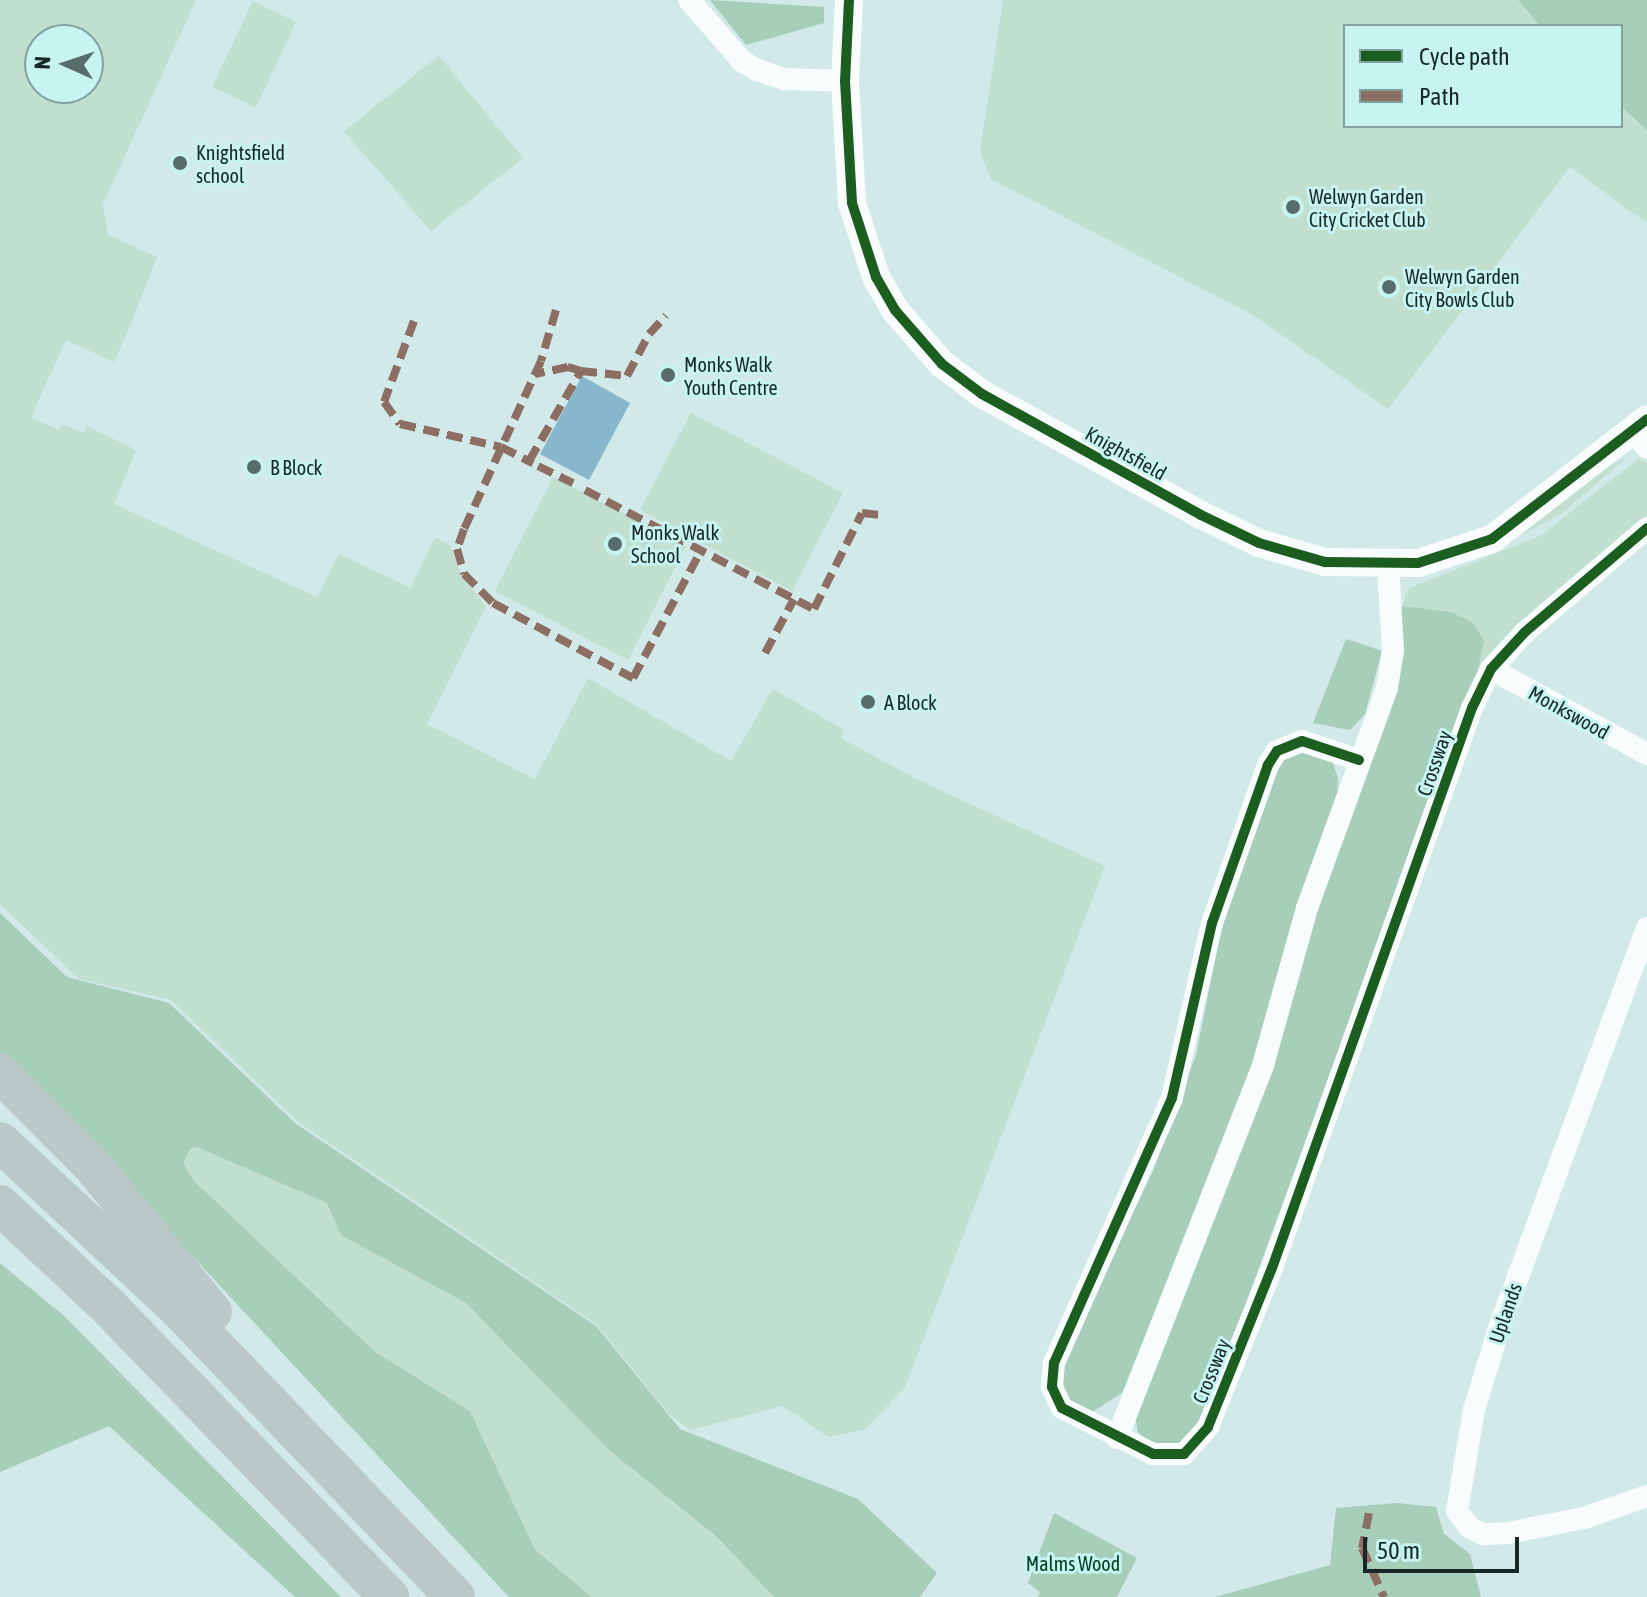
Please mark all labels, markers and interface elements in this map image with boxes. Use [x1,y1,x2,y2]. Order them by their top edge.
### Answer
north arrow [24,24,104,104]
legend [1343,24,1623,128]
text: Cycle path [1419,43,1510,70]
text: N [29,56,55,70]
text: Path [1419,83,1460,110]
place label: Knightsfield school [196,140,285,187]
marker: Knightsfield school [171,154,189,172]
place label: Welwyn Garden City Cricket Club [1309,184,1426,231]
marker: Welwyn Garden City Cricket Club [1284,198,1302,216]
place label: Welwyn Garden City Bowls Club [1405,264,1520,311]
marker: Welwyn Garden City Bowls Club [1380,278,1398,296]
place label: Monks Walk Youth Centre [684,352,777,399]
marker: Monks Walk Youth Centre [659,366,677,384]
street label: Knightsfield [1081,421,1171,485]
place label: B Block [270,455,322,479]
marker: B Block [245,458,263,476]
place label: Monks Walk School [631,520,719,567]
marker: Monks Walk School [606,535,624,553]
street label: Monkswood [1525,680,1613,744]
place label: A Block [884,690,937,714]
marker: A Block [859,693,877,711]
street label: Crossway [1412,727,1456,799]
street label: Uplands [1484,1280,1526,1346]
street label: Crossway [1187,1335,1235,1407]
scale bar [1367,1521,1523,1571]
text: 50 m [1377,1537,1420,1564]
park label: Malms Wood [1026,1551,1120,1575]

